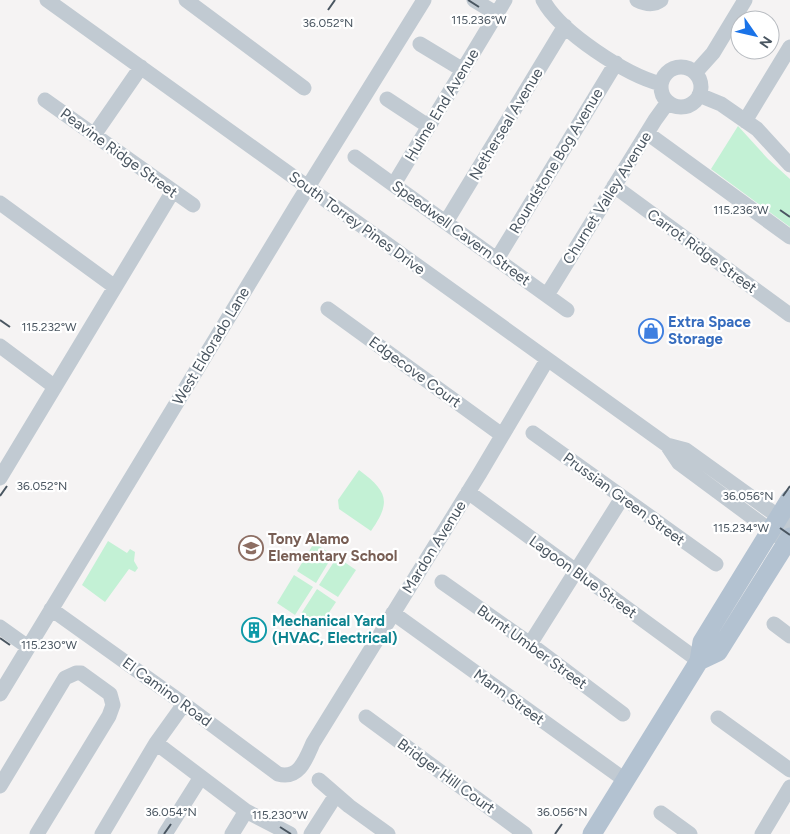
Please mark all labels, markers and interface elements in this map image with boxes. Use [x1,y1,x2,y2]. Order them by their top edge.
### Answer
north arrow [730,10,780,60]
text: 115.236°W [451,13,507,27]
text: 36.052°N [303,16,353,30]
text: N [755,33,775,51]
street label: Hulme End Avenue [401,45,483,165]
street label: Netherseal Avenue [465,65,547,183]
street label: Roundstone Bog Avenue [505,85,607,237]
street label: Peavine Ridge Street [57,105,181,202]
street label: Churnet Valley Avenue [559,128,655,268]
street label: South Torrey Pines Drive [285,168,429,278]
street label: Speedwell Cavern Street [388,177,534,289]
text: 115.236°W [713,203,769,217]
street label: Carrot Ridge Street [644,205,761,297]
street label: West Eldorado Lane [169,284,253,408]
place label: Extra Space Storage [668,313,751,348]
shop icon: Extra Space Storage [638,318,664,344]
text: 115.232°W [21,320,77,334]
street label: Edgecove Court [365,333,465,412]
street label: Prussian Green Street [560,449,689,549]
text: 36.052°N [17,479,67,493]
text: 36.056°N [723,489,773,503]
street label: Mardon Avenue [398,497,470,597]
text: 115.234°W [713,521,769,535]
place label: Tony Alamo Elementary School [268,530,398,565]
street label: Lagoon Blue Street [526,532,641,622]
school or university icon: Tony Alamo Elementary School [238,535,264,561]
street label: Burnt Umber Street [474,601,591,693]
place label: Mechanical Yard (HVAC, Electrical) [272,612,398,647]
building icon: Mechanical Yard (HVAC, Electrical) [241,617,267,643]
text: 115.230°W [21,638,78,652]
street label: El Camino Road [119,654,215,730]
street label: Mann Street [470,665,548,729]
street label: Bridger Hill Court [394,735,498,818]
text: 36.054°N [145,805,197,819]
text: 36.056°N [537,805,587,819]
text: 115.230°W [252,808,309,822]

